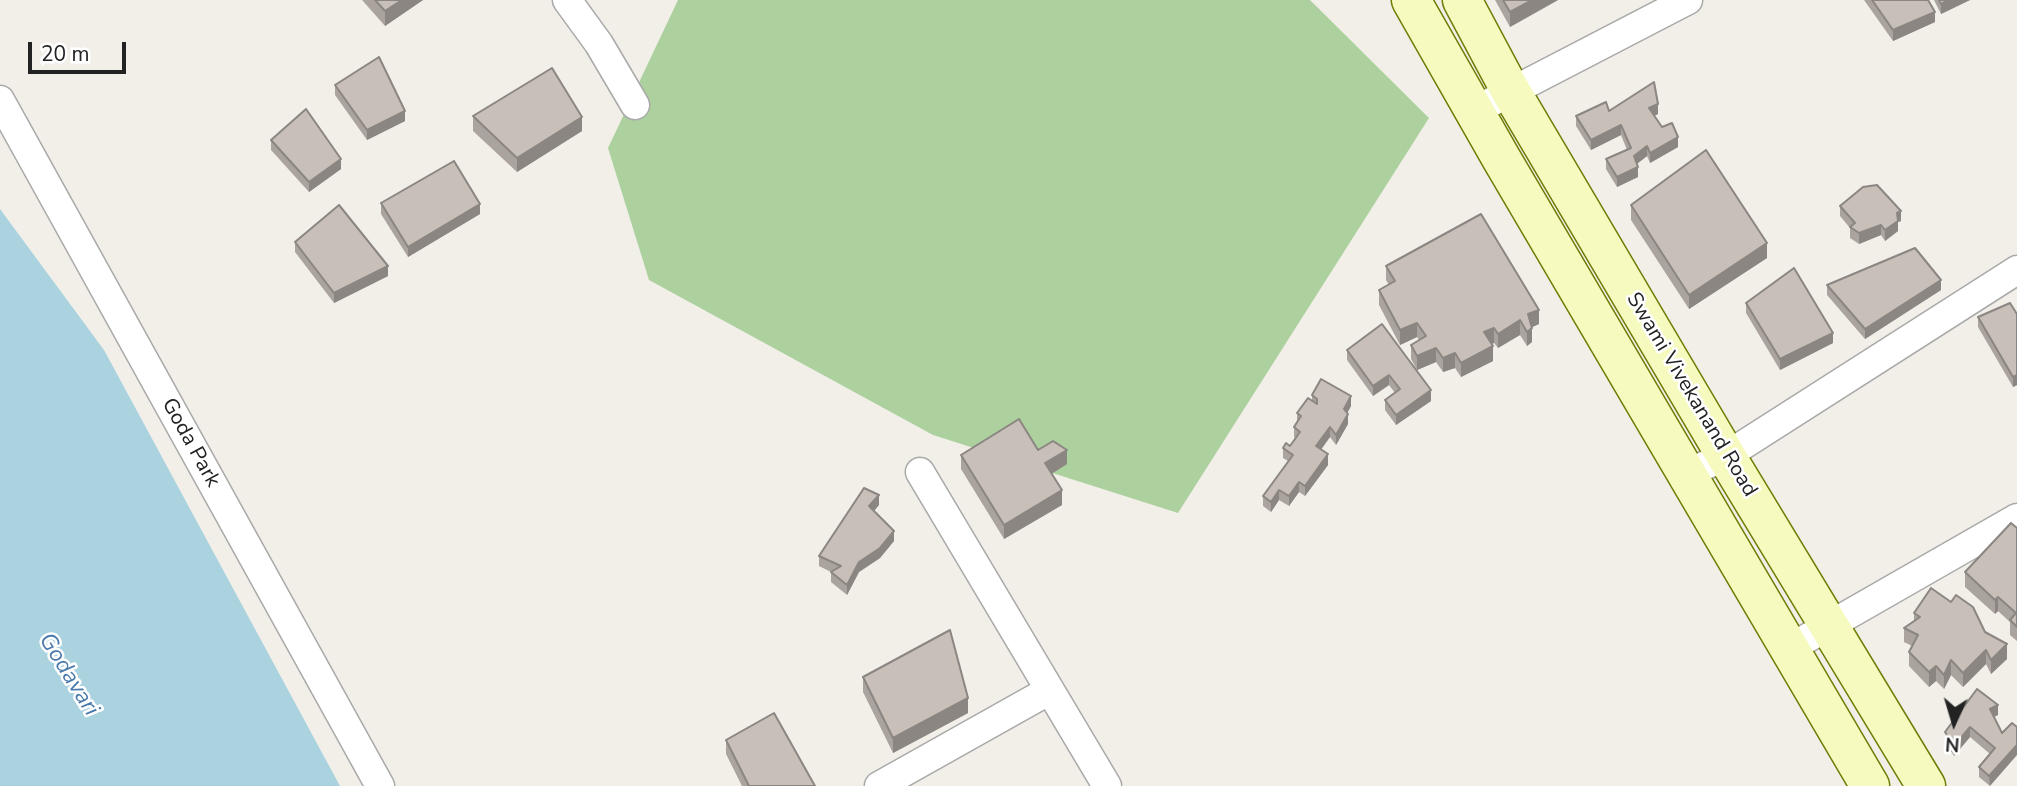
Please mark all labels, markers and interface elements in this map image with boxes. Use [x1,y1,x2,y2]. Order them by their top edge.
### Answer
scale bar [32,28,130,72]
text: 20 m [41,40,90,68]
street label: Swami Vivekanand Road [1620,288,1762,502]
street label: Goda Park [155,394,225,492]
water label: Godavari [32,629,104,721]
north arrow [1919,688,1989,758]
text: N [1945,730,1961,757]

